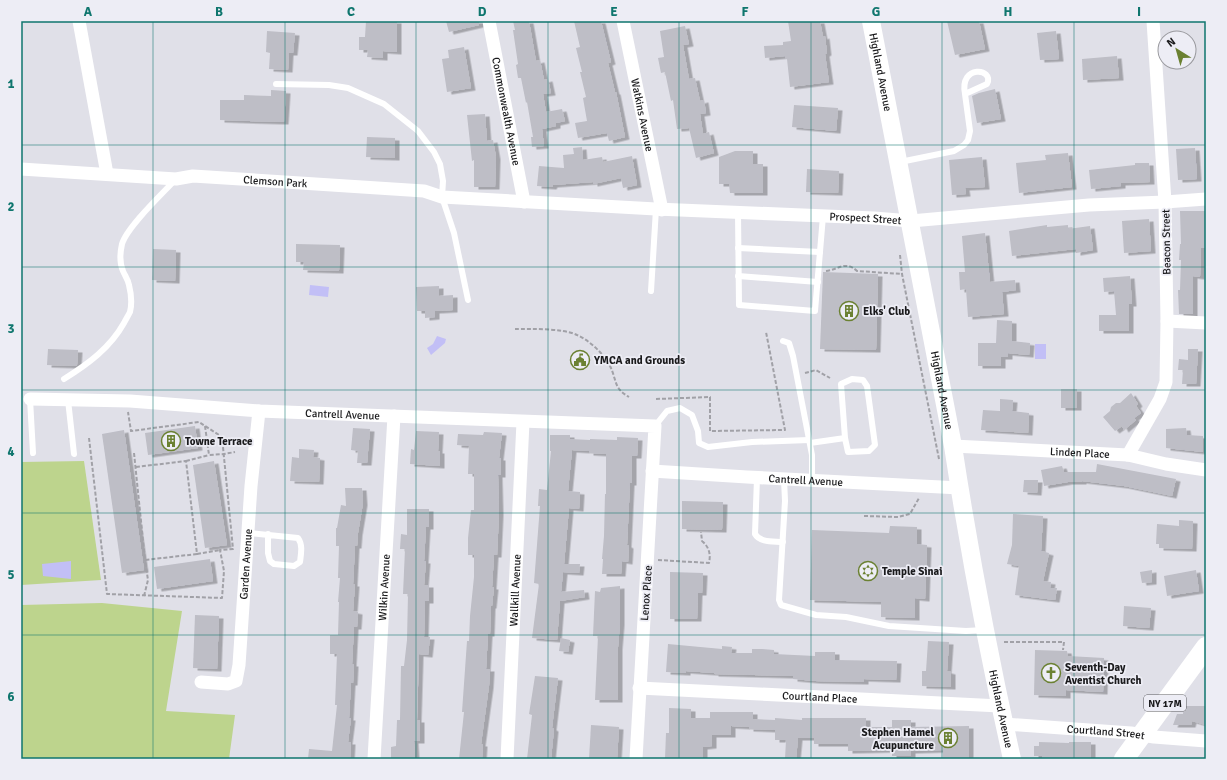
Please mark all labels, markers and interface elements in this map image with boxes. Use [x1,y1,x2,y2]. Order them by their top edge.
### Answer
text: A [84,4,93,20]
text: B [215,4,223,20]
text: C [347,4,355,20]
text: D [478,4,487,20]
text: E [610,4,618,20]
text: F [742,4,749,20]
text: G [872,4,880,20]
text: H [1004,4,1012,20]
text: I [1137,4,1141,20]
north arrow [1157,30,1197,70]
street label: Highland Avenue [866,32,894,113]
text: N [1164,35,1178,50]
street label: Commonwealth Avenue [489,56,523,167]
text: 1 [7,76,15,92]
street label: Watkins Avenue [628,77,656,153]
street label: Clemson Park [243,173,308,190]
text: 2 [7,199,15,215]
street label: Beacon Street [1159,209,1174,275]
street label: Prospect Street [829,210,902,227]
building icon: Elks' Club [838,300,860,322]
place label: Elks' Club [863,305,910,318]
text: 3 [7,321,15,337]
public building icon: YMCA and Grounds [569,349,591,371]
street label: Highland Avenue [928,350,956,431]
place label: YMCA and Grounds [593,354,685,367]
street label: Cantrell Avenue [305,407,380,423]
building icon: Towne Terrace [160,430,182,452]
place label: Towne Terrace [185,435,253,448]
text: 4 [7,444,15,460]
street label: Linden Place [1049,445,1110,461]
street label: Cantrell Avenue [768,472,843,489]
street label: Garden Avenue [237,528,255,600]
street label: Wilkin Avenue [376,554,393,621]
street label: Wallkill Avenue [507,554,524,627]
synagogue icon: Temple Sinai [857,560,879,582]
street label: Lenox Place [638,565,655,621]
place label: Temple Sinai [882,565,943,578]
text: 5 [7,567,15,583]
place label: Seventh-Day Aventist Church [1065,661,1141,687]
church icon: Seventh-Day Aventist Church [1040,662,1062,684]
street label: Highland Avenue [986,669,1015,749]
text: 6 [7,689,15,705]
street label: Courtland Place [782,689,858,706]
road number: NY 17M [1144,695,1186,711]
street label: Courtland Street [1066,722,1146,742]
place label: Stephen Hamel Acupuncture [862,726,935,752]
building icon: Stephen Hamel Acupuncture [937,727,959,749]

